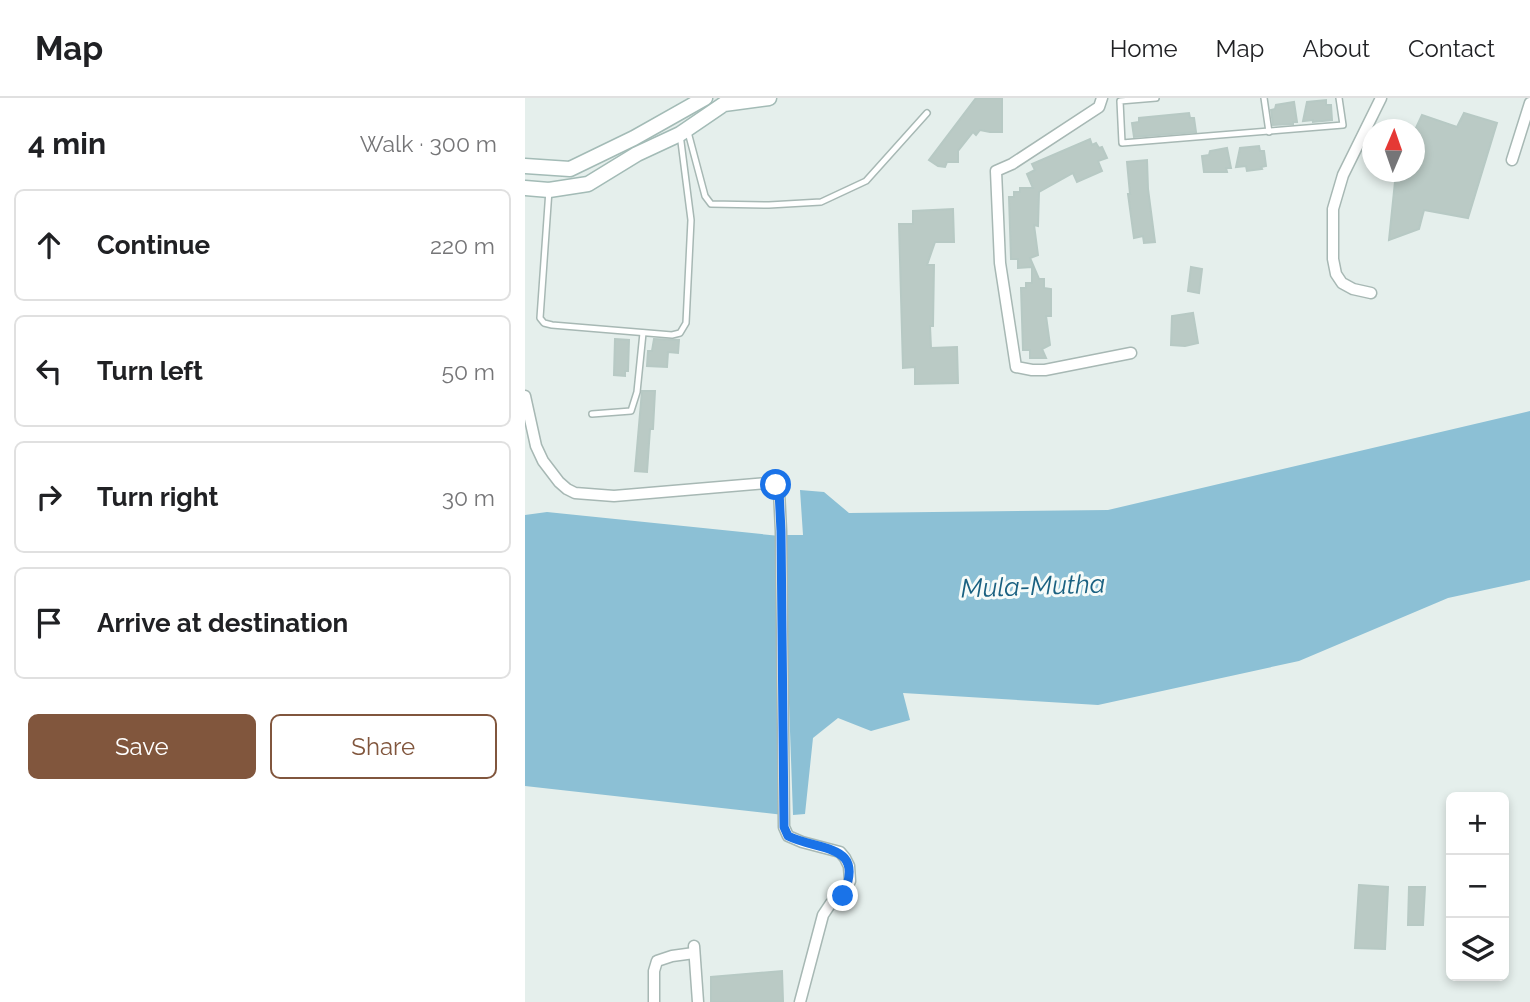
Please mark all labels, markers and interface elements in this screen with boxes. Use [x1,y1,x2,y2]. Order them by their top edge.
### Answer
text: Map [35,29,103,68]
text: Home [1110,34,1178,63]
text: Map [1216,34,1264,63]
text: About [1302,34,1370,63]
text: Contact [1408,34,1495,63]
north arrow [1362,119,1425,182]
text: 4 min [28,126,106,161]
text: Walk · 300 m [360,130,497,157]
icon: ahead [30,226,68,264]
text: Continue [97,230,210,260]
text: 220 m [430,232,495,259]
icon: left [30,352,68,390]
text: Turn left [97,356,203,386]
text: 50 m [441,358,495,385]
route start [760,469,791,500]
icon: right [30,478,68,516]
text: Turn right [97,482,218,512]
text: 30 m [442,484,495,511]
water label: Mula-Mutha [960,568,1106,604]
icon: arrive [30,604,68,642]
text: Arrive at destination [97,608,348,638]
button: Save [28,714,256,779]
button: Share [270,714,497,779]
map controls [1446,792,1509,981]
button: + [1446,792,1509,855]
button: − [1446,855,1509,918]
route end [827,880,858,911]
button: layers [1446,918,1509,981]

